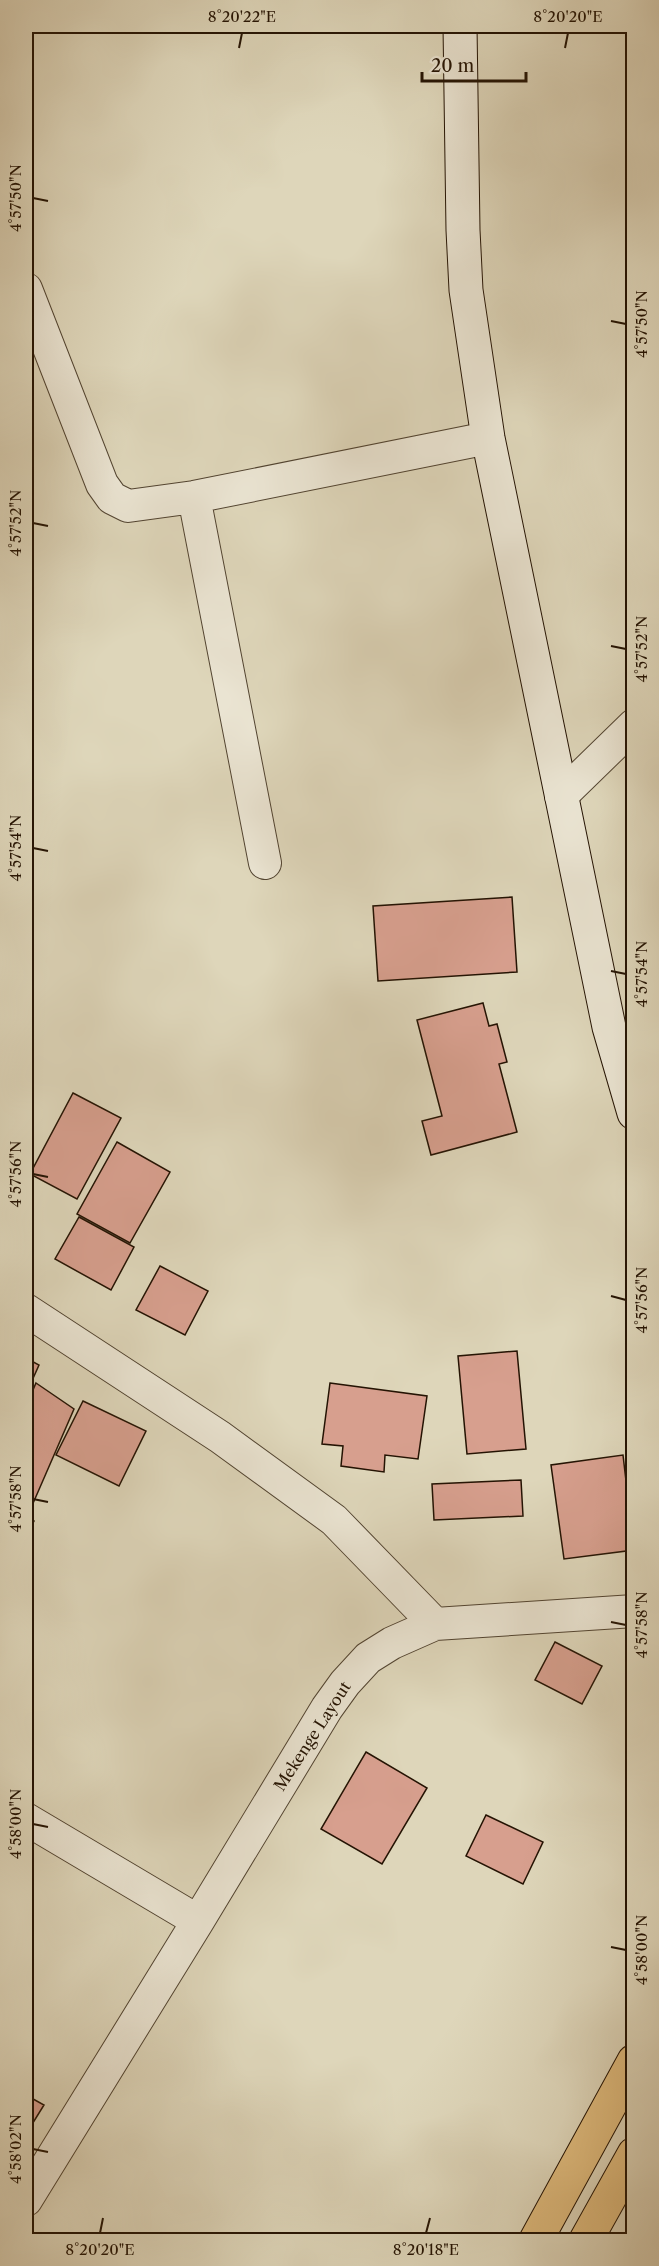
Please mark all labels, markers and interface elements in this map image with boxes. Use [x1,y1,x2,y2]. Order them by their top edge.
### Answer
text: 8°20'22"E [208,7,276,26]
text: 8°20'20"E [533,7,603,26]
scale bar [422,45,526,83]
text: 20 m [431,55,475,77]
text: 4°57'50"N [6,164,25,232]
text: 4°57'50"N [632,290,651,358]
text: 4°57'52"N [6,490,25,556]
text: 4°57'52"N [632,616,651,682]
text: 4°57'54"N [6,815,25,881]
text: 4°57'54"N [632,941,651,1007]
text: 4°57'56"N [6,1141,25,1207]
text: 4°57'56"N [632,1267,651,1333]
text: 4°57'58"N [6,1465,25,1533]
text: 4°57'58"N [632,1591,651,1659]
street label: Mekenge Layout [269,1677,355,1794]
text: 4°58'00"N [6,1789,25,1859]
text: 4°58'00"N [632,1915,651,1985]
text: 4°58'02"N [6,2114,25,2184]
text: 8°20'20"E [65,2240,135,2259]
text: 8°20'18"E [393,2240,459,2259]

